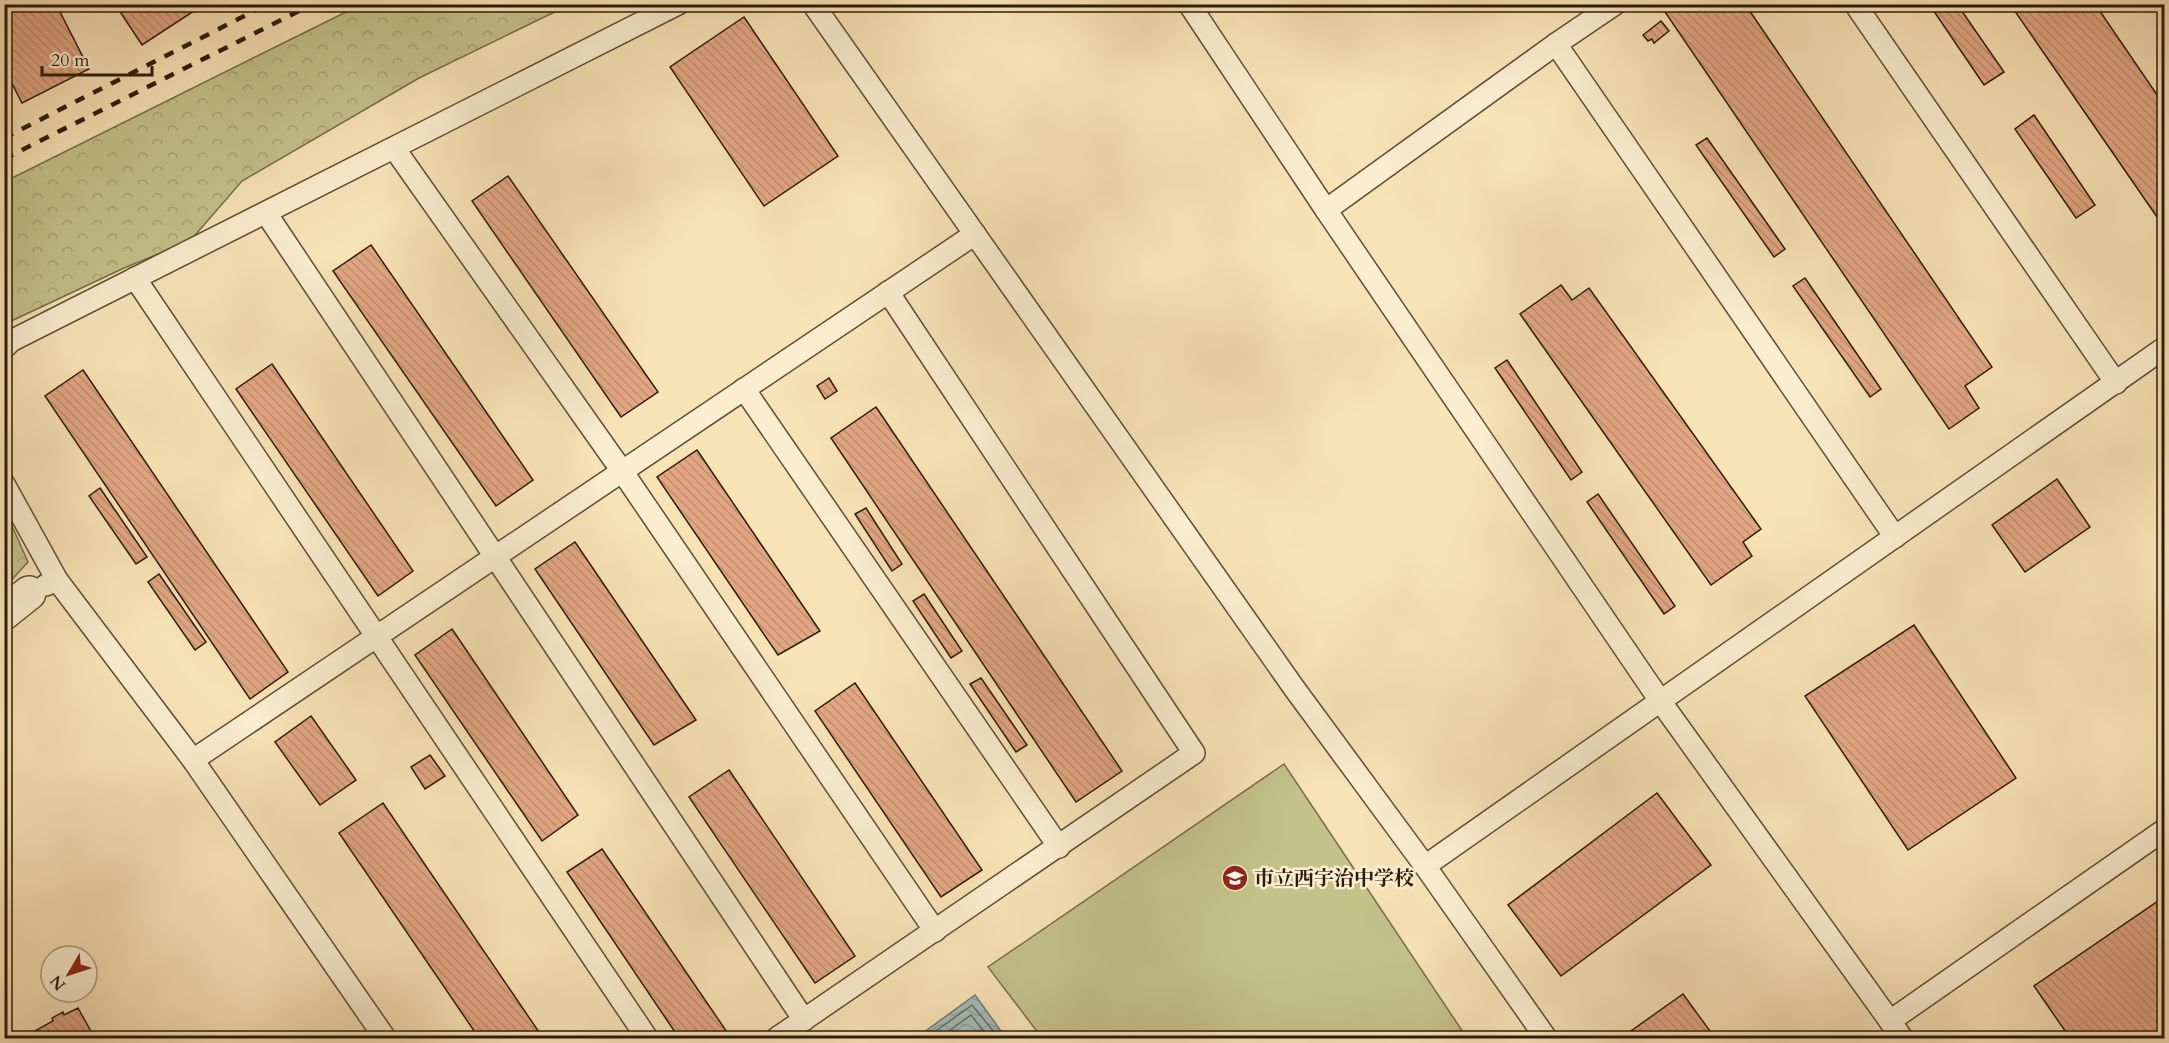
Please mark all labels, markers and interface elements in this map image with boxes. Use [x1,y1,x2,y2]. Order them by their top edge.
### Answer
scale bar [42,39,152,77]
text: 20 m [51,48,90,73]
school or university icon: 市立西宇治中学校 [1220,863,1250,893]
place label: 市立西宇治中学校 [1254,865,1414,892]
north arrow [39,944,99,1004]
text: N [45,970,71,995]

